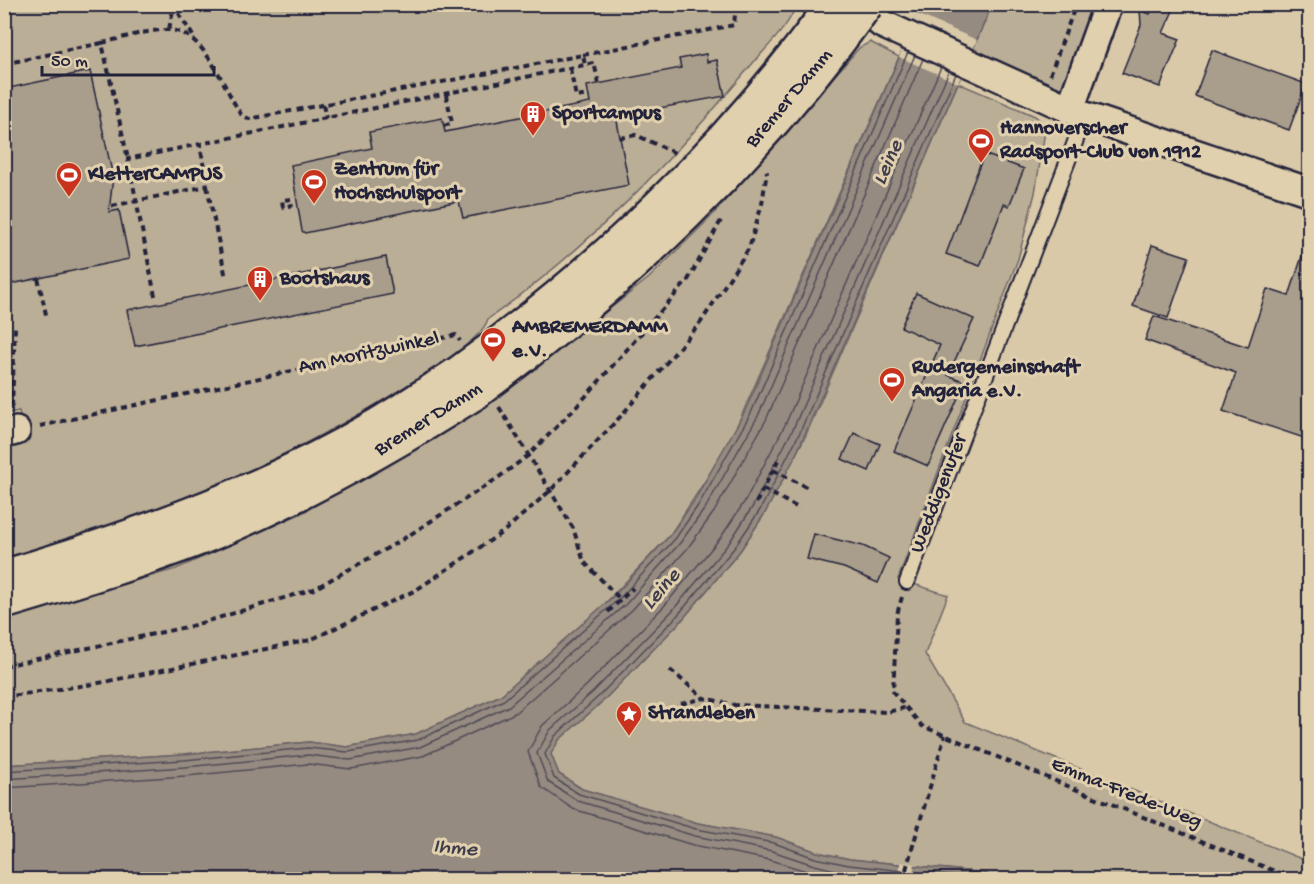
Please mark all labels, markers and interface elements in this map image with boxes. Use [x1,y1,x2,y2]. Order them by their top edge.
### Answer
scale bar [42,39,214,77]
street label: Bremer Damm [740,44,839,155]
text: 50 m [51,52,88,73]
building icon: Sportcampus [518,99,548,137]
place label: Sportcampus [552,102,662,127]
place label: Hannoverscher Radsport-Club von 1912 [999,117,1202,166]
sports icon: Hannoverscher Radsport-Club von 1912 [966,126,996,164]
water label: Leine [868,135,911,189]
place label: Zentrum für Hochschulsport [334,158,463,207]
sports icon: KletterCAMPUS [54,160,84,198]
place label: KletterCAMPUS [87,163,223,188]
sports icon: Zentrum für Hochschulsport [299,167,329,205]
building icon: Bootshaus [245,264,275,302]
place label: Bootshaus [279,267,371,292]
place label: AMBREMERDAMM e.V. [511,316,669,365]
sports icon: AMBREMERDAMM e.V. [478,325,508,363]
street label: Am Moritzwinkel [296,327,442,381]
place label: Rudergemeinschaft Angaria e.V. [911,356,1082,405]
sports icon: Rudergemeinschaft Angaria e.V. [877,365,907,403]
street label: Bremer Damm [370,377,488,464]
street label: Weddigenufer [906,430,975,557]
water label: Leine [637,563,688,616]
place icon: Strandleben [614,699,644,737]
place label: Strandleben [648,702,756,727]
street label: Emma-Frede-Weg [1047,752,1205,836]
water label: Ihme [432,834,480,864]

